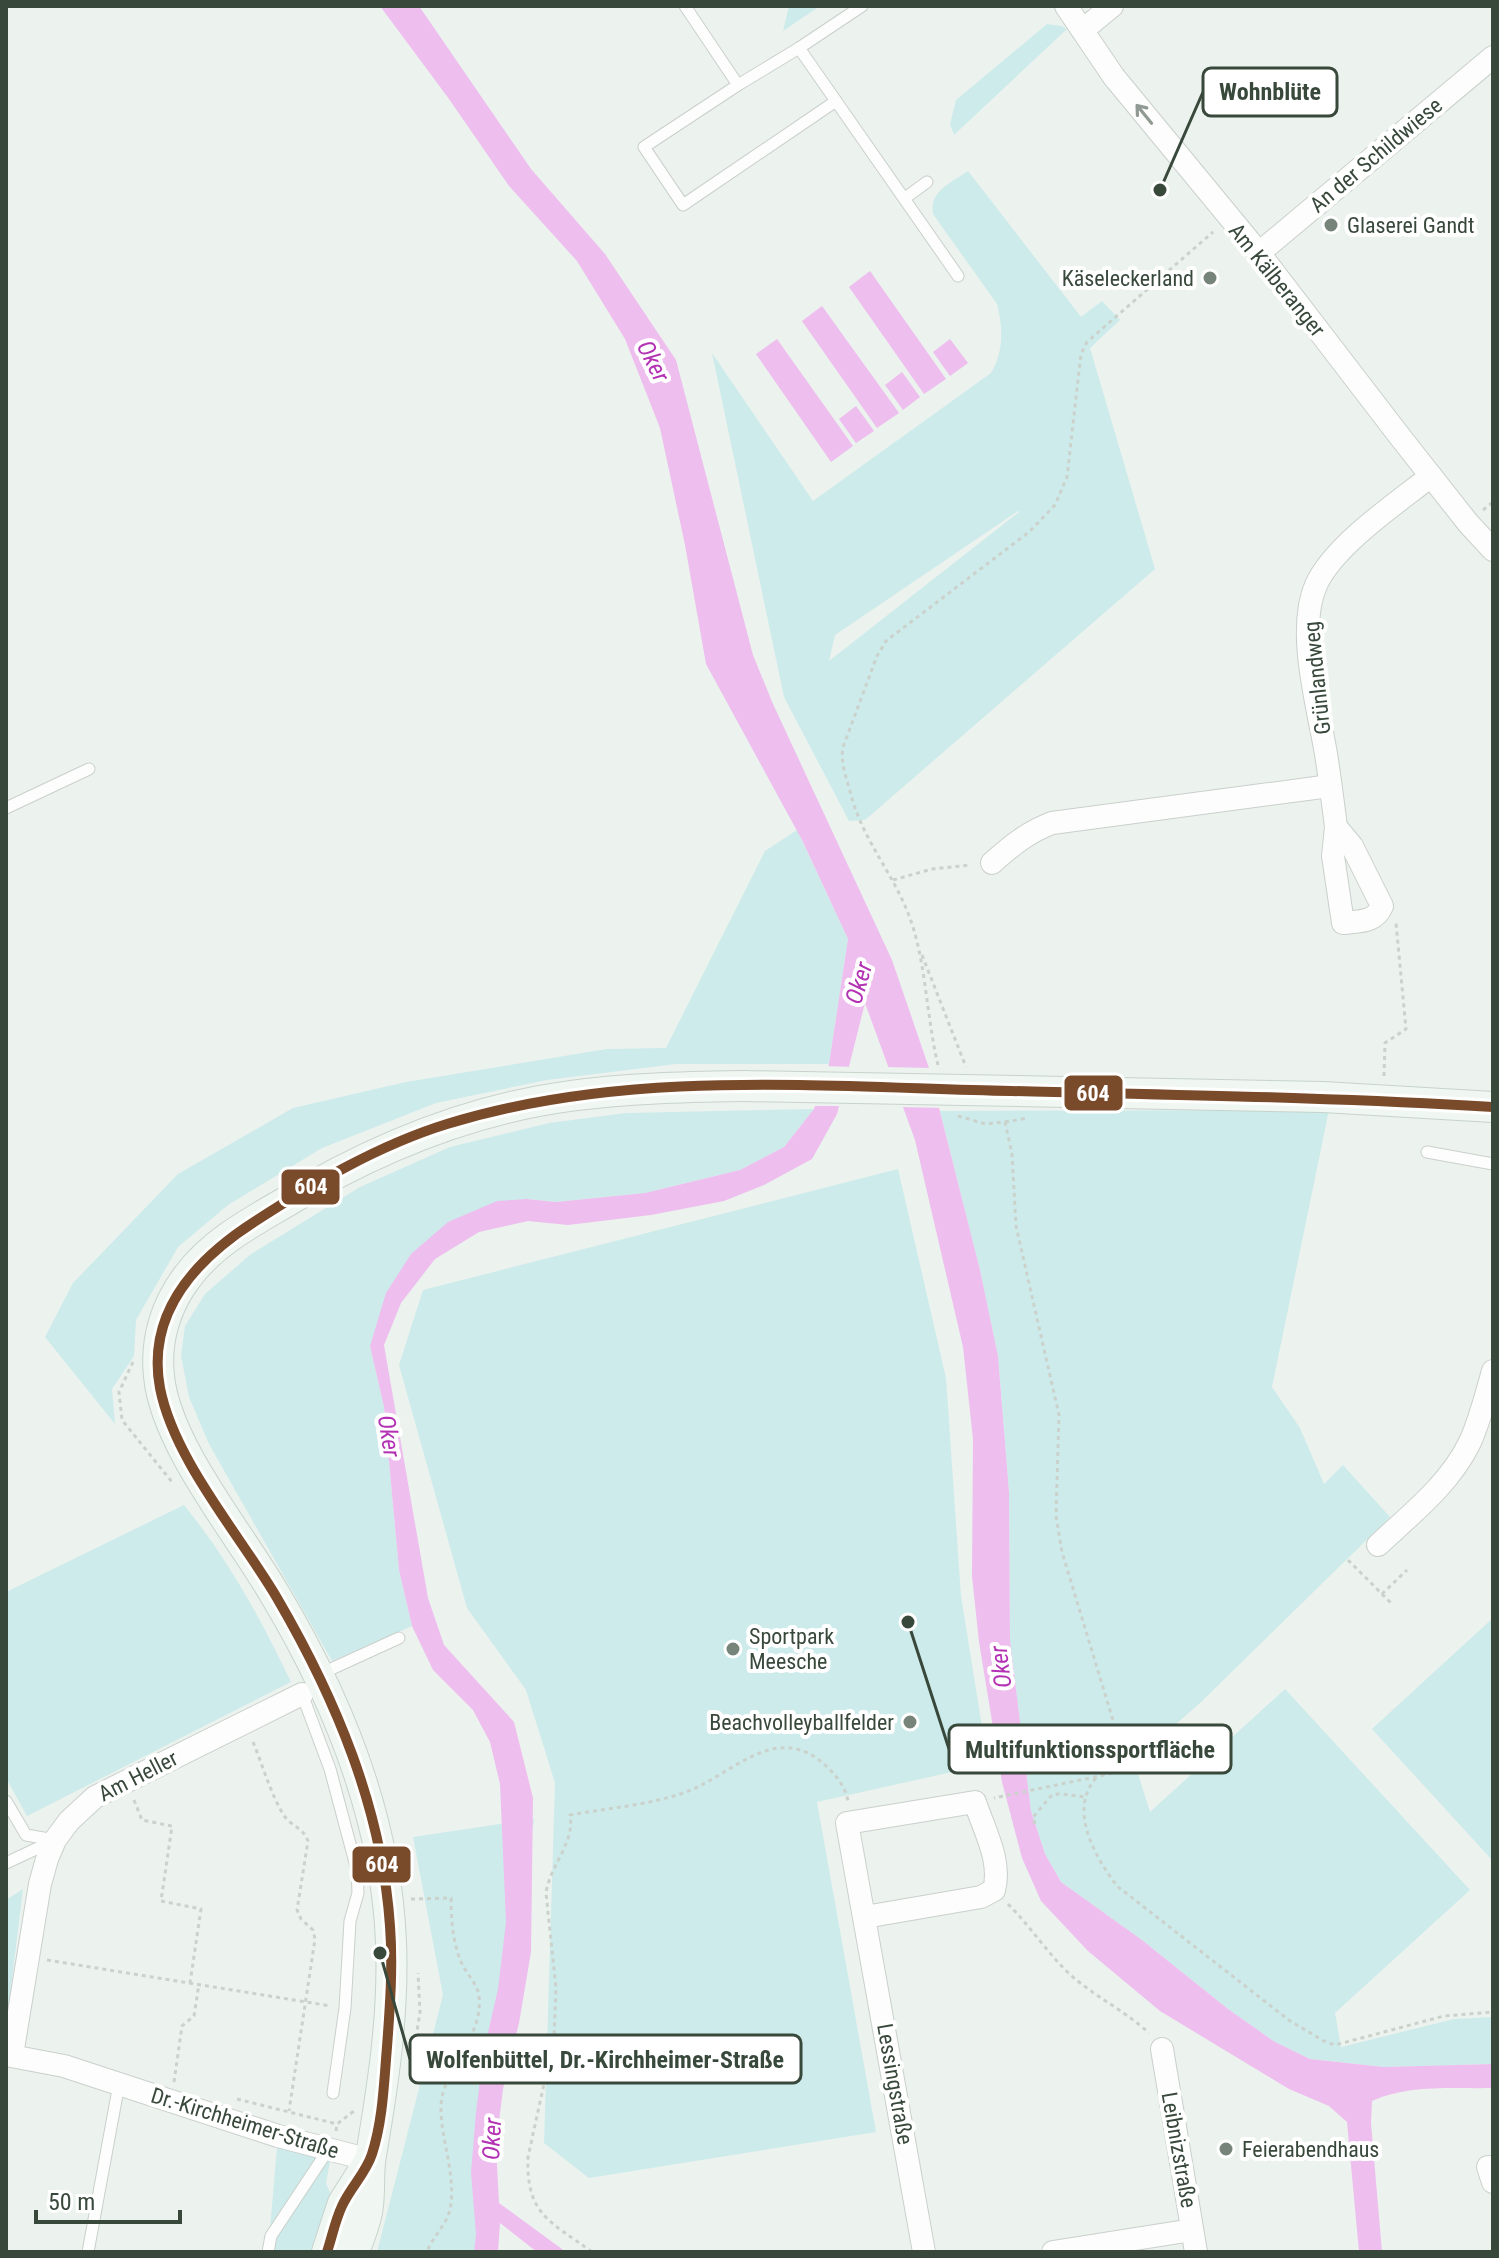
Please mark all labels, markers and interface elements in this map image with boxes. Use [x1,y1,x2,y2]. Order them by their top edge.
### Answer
callout: Wohnblüte [1203,68,1337,116]
text: Wohnblüte [1219,78,1321,106]
street label: An der Schildwiese [1305,93,1447,217]
one-way arrow [1135,104,1153,125]
place label: Glaserei Gandt [1347,213,1474,238]
marker: Glaserei Gandt [1322,216,1340,234]
street label: Am Kälberanger [1224,218,1330,342]
place label: Käseleckerland [1062,266,1194,291]
marker: Käseleckerland [1201,269,1219,287]
water label: Oker [631,336,675,387]
street label: Grünlandweg [1299,620,1335,736]
water label: Oker [840,958,879,1007]
line badge: 604 [1063,1074,1124,1112]
text: 604 [1076,1081,1110,1106]
line badge: 604 [280,1168,341,1206]
text: 604 [294,1174,328,1199]
water label: Oker [372,1413,406,1460]
place label: Sportpark Meesche [749,1624,834,1674]
marker: Sportpark Meesche [724,1640,742,1658]
water label: Oker [984,1643,1017,1690]
place label: Beachvolleyballfelder [709,1710,894,1735]
marker: Beachvolleyballfelder [901,1713,919,1731]
callout: Multifunktionssportfläche [949,1725,1231,1773]
text: Multifunktionssportfläche [965,1736,1215,1764]
street label: Am Heller [94,1745,182,1807]
line badge: 604 [351,1845,412,1884]
text: 604 [365,1852,399,1877]
street label: Lessingstraße [872,2021,918,2147]
callout: Wolfenbüttel, Dr.-Kirchheimer-Straße [410,2035,801,2083]
text: Wolfenbüttel, Dr.-Kirchheimer-Straße [426,2046,784,2074]
street label: Dr.-Kirchheimer-Straße [148,2083,342,2163]
street label: Leibnizstraße [1157,2090,1201,2210]
water label: Oker [477,2116,507,2161]
place label: Feierabendhaus [1242,2137,1379,2162]
marker: Feierabendhaus [1217,2140,1235,2158]
scale bar [36,2174,180,2224]
text: 50 m [48,2188,95,2216]

